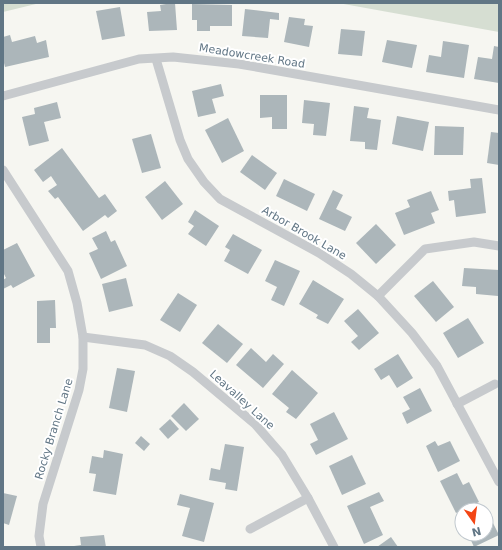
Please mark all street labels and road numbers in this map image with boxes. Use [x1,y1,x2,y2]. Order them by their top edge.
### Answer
street label: Meadowcreek Road [198,41,306,71]
street label: Arbor Brook Lane [259,203,349,263]
street label: Leavalley Lane [207,368,277,432]
street label: Rocky Branch Lane [32,377,76,481]

